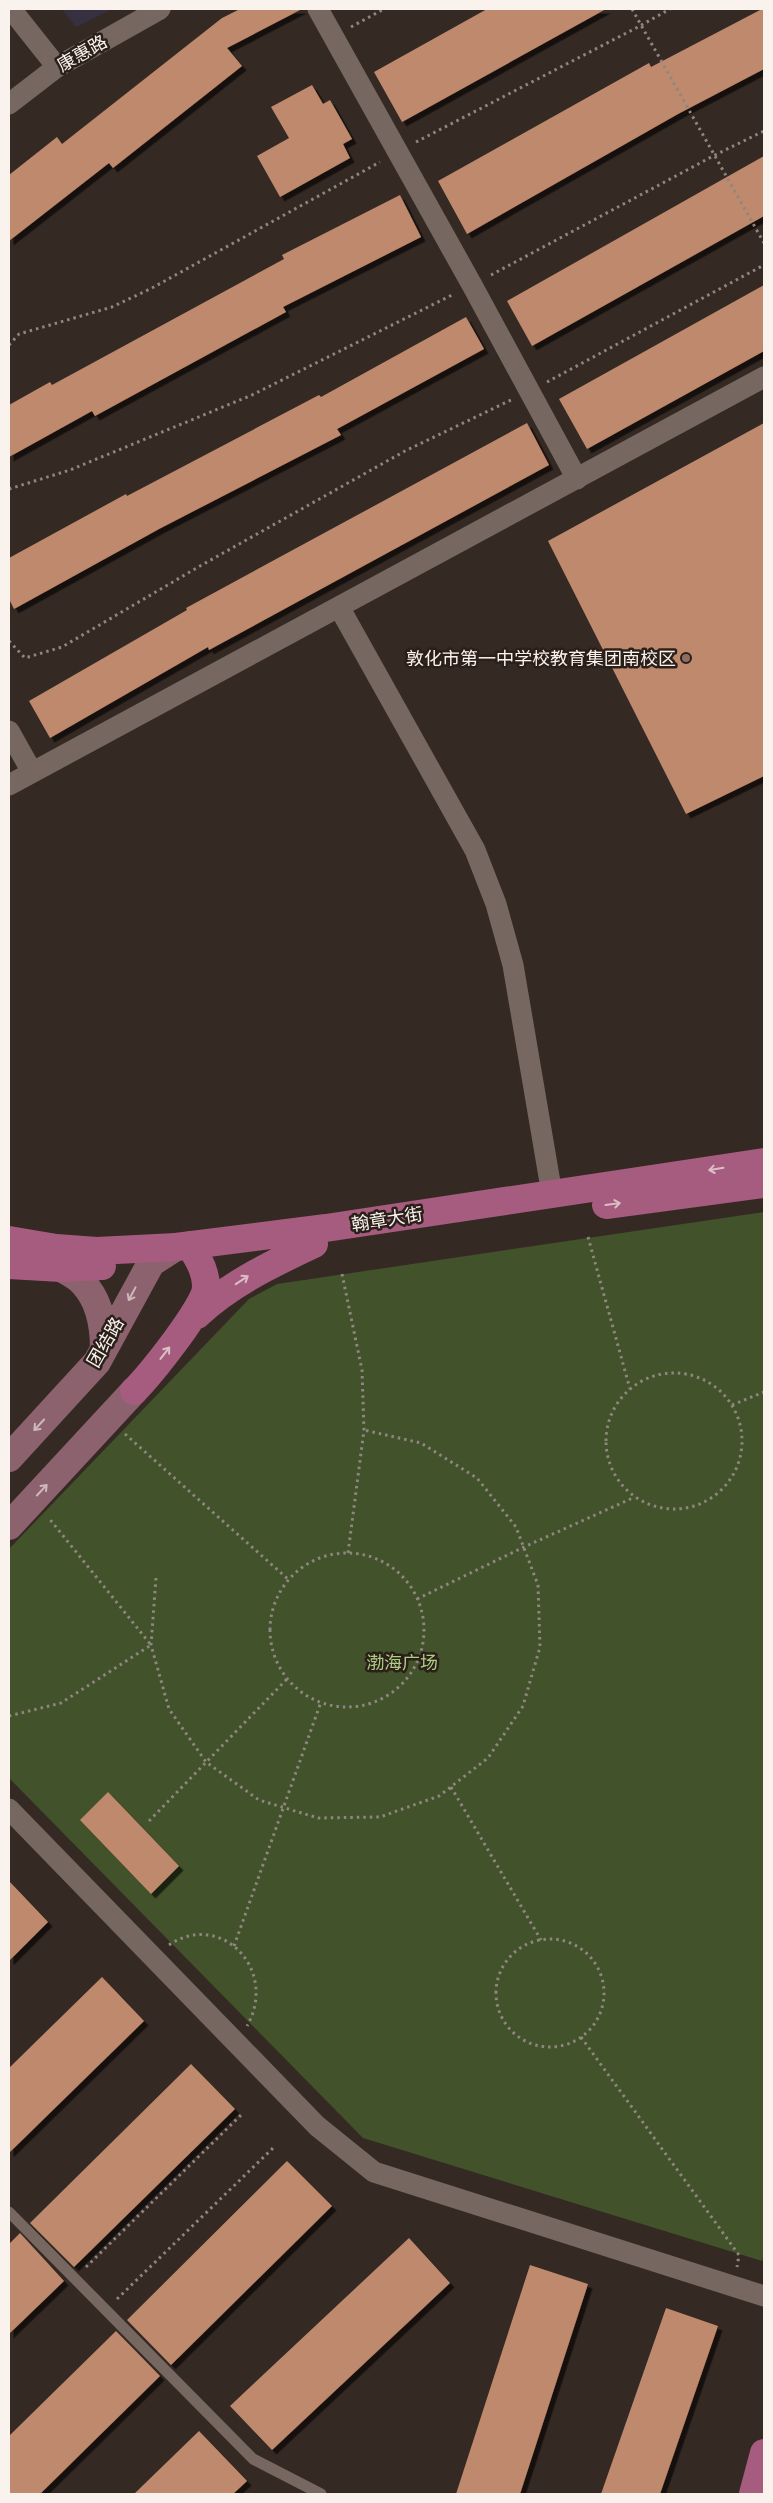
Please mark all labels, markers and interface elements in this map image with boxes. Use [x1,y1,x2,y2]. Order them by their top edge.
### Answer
street label: 康惠路 [53,30,111,76]
place label: 敦化市第一中学校教育集团南校区 [406,647,676,670]
marker: 敦化市第一中学校教育集团南校区 [680,652,692,664]
one-way arrow [708,1165,724,1175]
one-way arrow [605,1199,621,1209]
street label: 翰章大街 [350,1202,424,1236]
one-way arrow [234,1275,248,1285]
one-way arrow [127,1287,137,1302]
street label: 团结路 [82,1313,128,1371]
one-way arrow [159,1347,170,1360]
one-way arrow [33,1419,45,1432]
one-way arrow [36,1484,48,1496]
park label: 渤海广场 [366,1651,438,1674]

